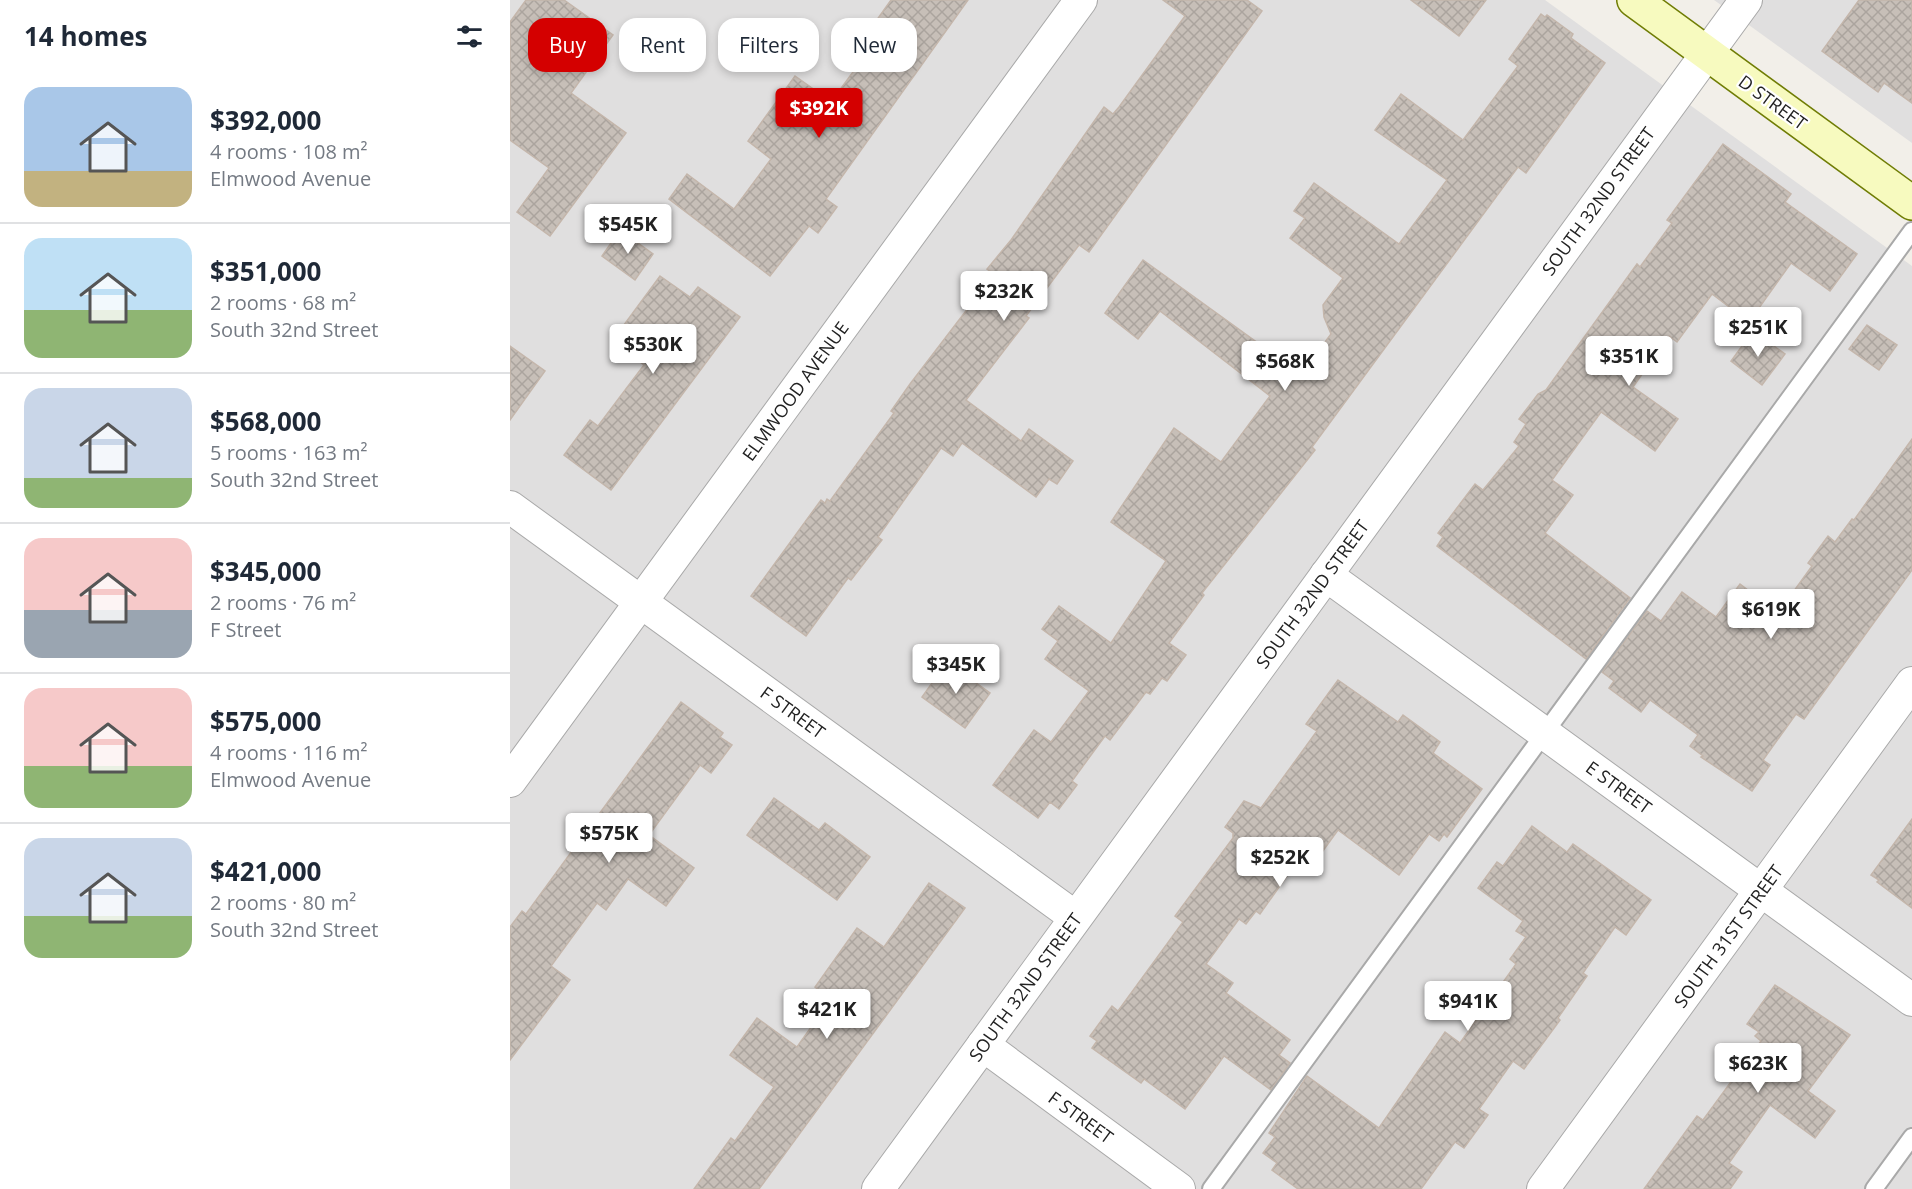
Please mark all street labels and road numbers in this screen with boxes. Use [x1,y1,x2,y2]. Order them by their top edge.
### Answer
street label: D STREET [1734,69,1812,135]
street label: SOUTH 32ND STREET [1536,122,1660,280]
street label: ELMWOOD AVENUE [736,316,854,466]
street label: SOUTH 32ND STREET [1250,515,1374,673]
street label: F STREET [756,680,830,744]
street label: E STREET [1581,755,1657,819]
street label: SOUTH 31ST STREET [1668,860,1788,1012]
street label: SOUTH 32ND STREET [963,908,1087,1066]
street label: F STREET [1044,1085,1118,1149]

